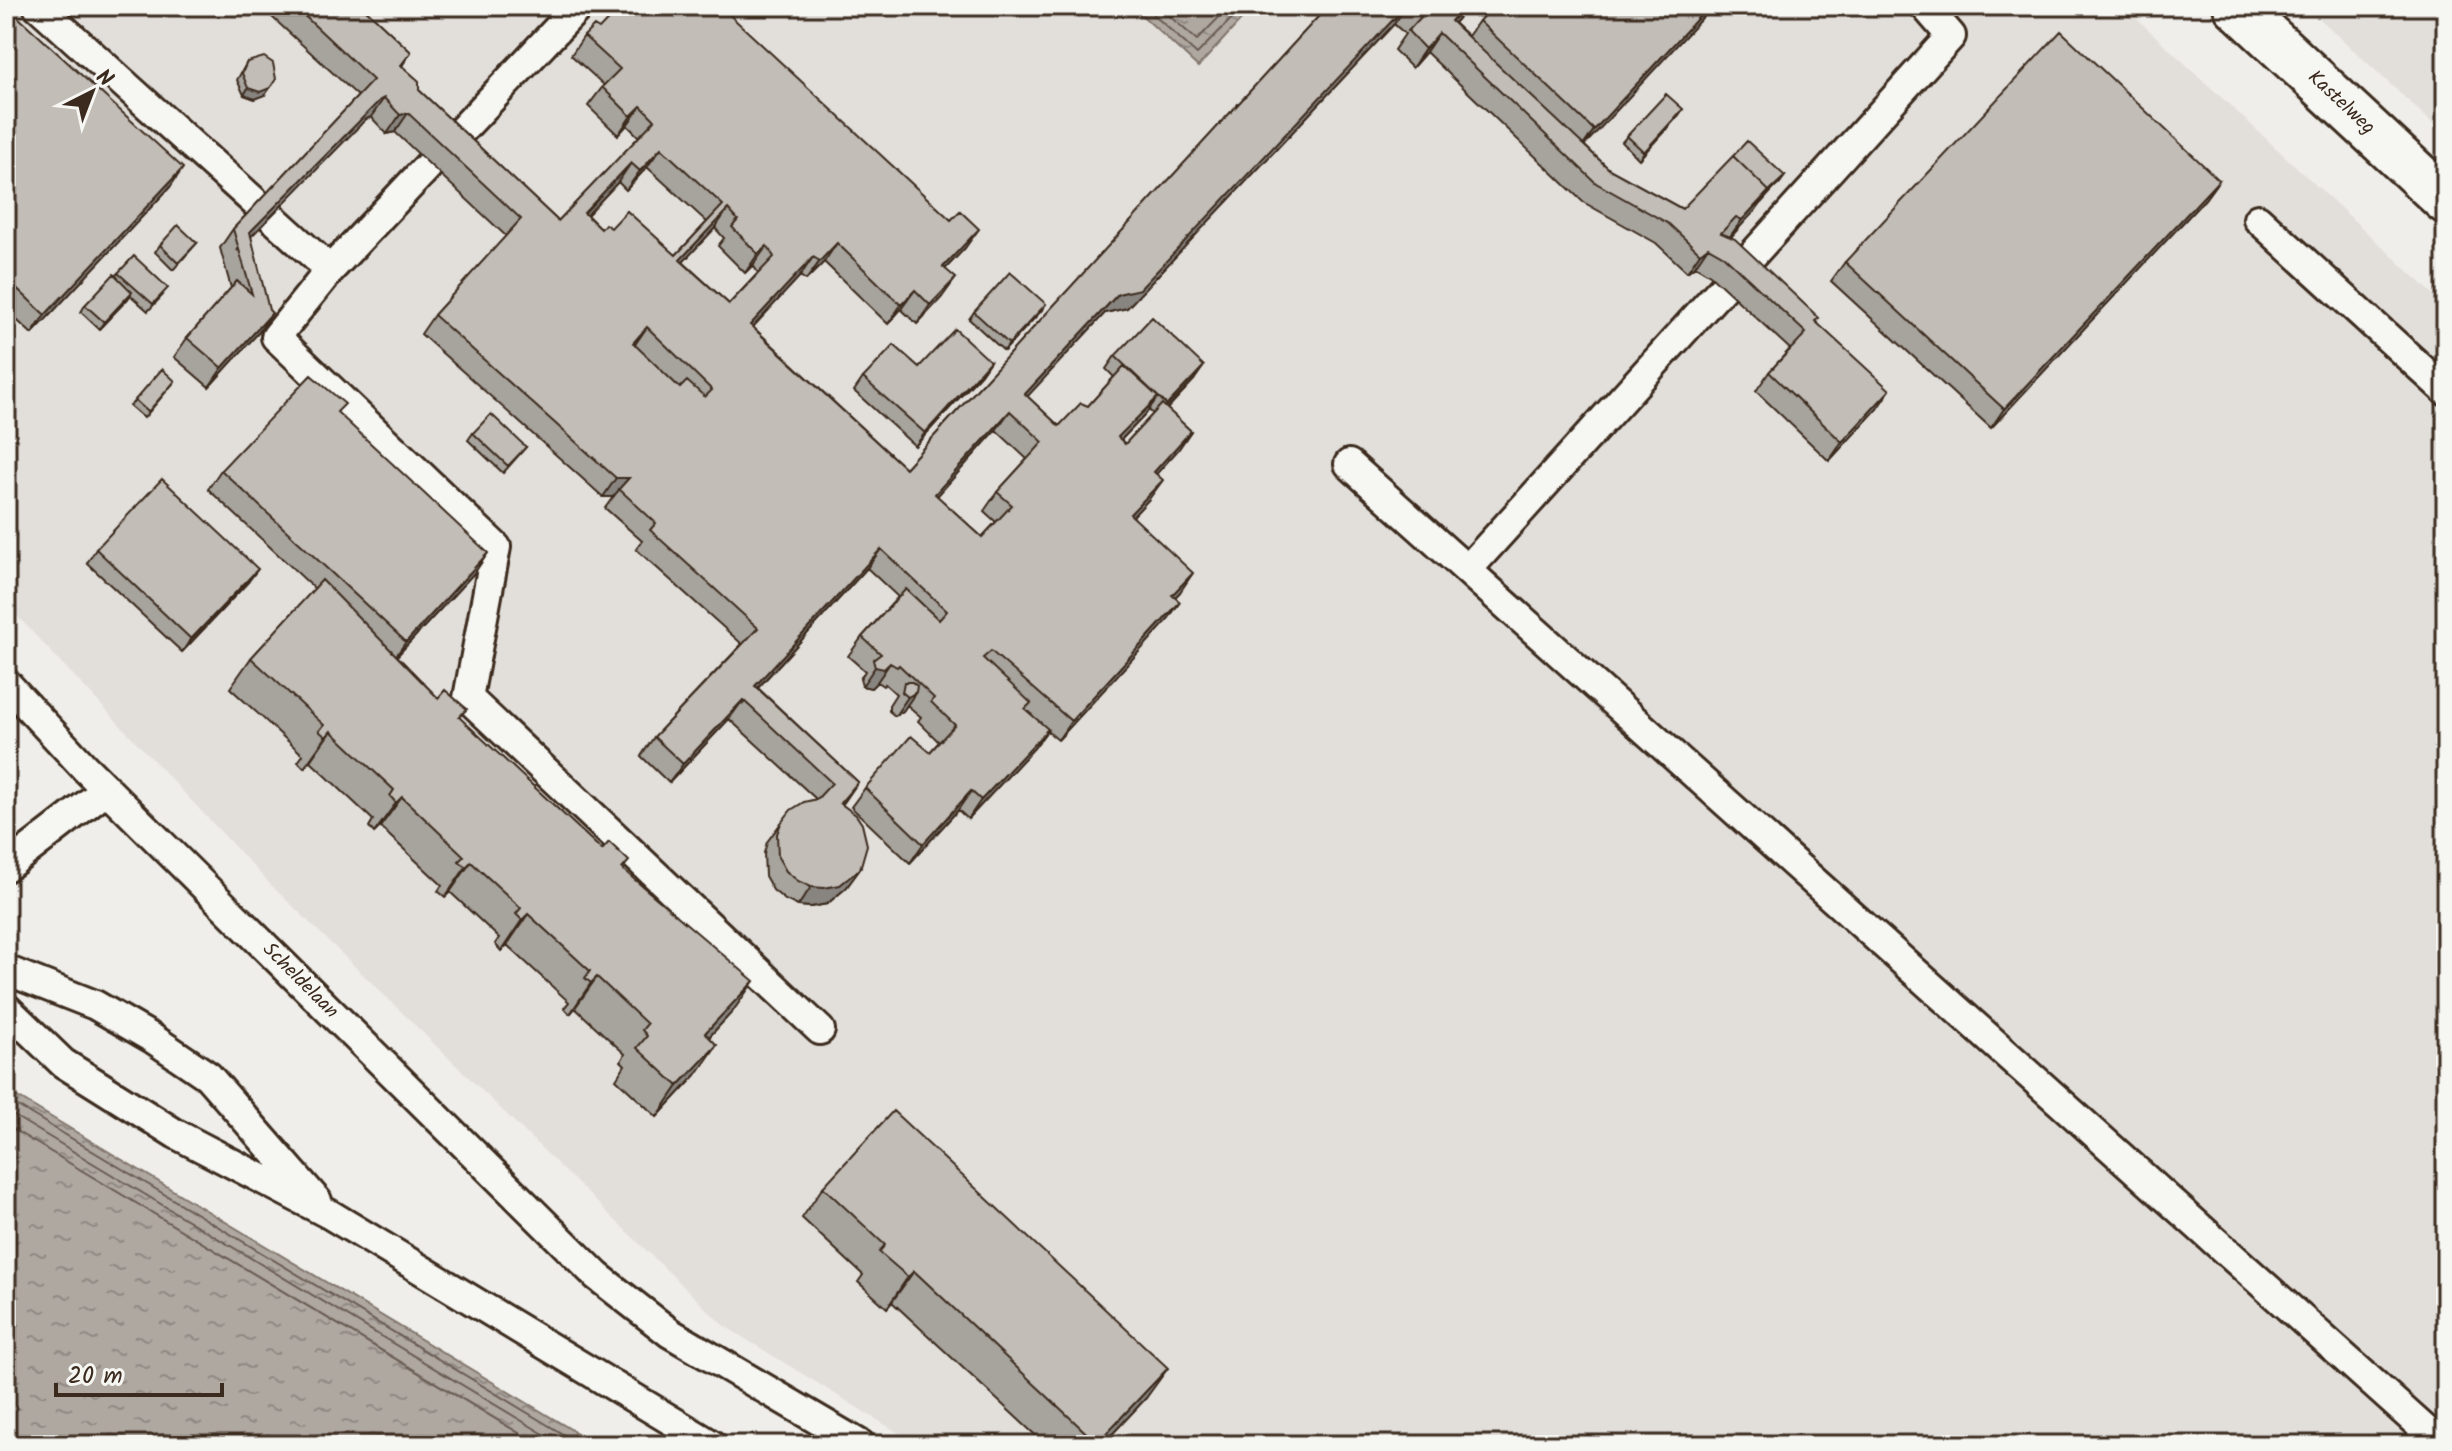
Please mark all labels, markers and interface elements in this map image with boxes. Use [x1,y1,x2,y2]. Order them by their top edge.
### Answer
north arrow [52,52,132,132]
text: N [87,61,121,97]
street label: Kastelweg [2300,63,2382,143]
street label: Scheldelaan [254,935,346,1027]
scale bar [56,1347,222,1397]
text: 20 m [68,1357,123,1396]

